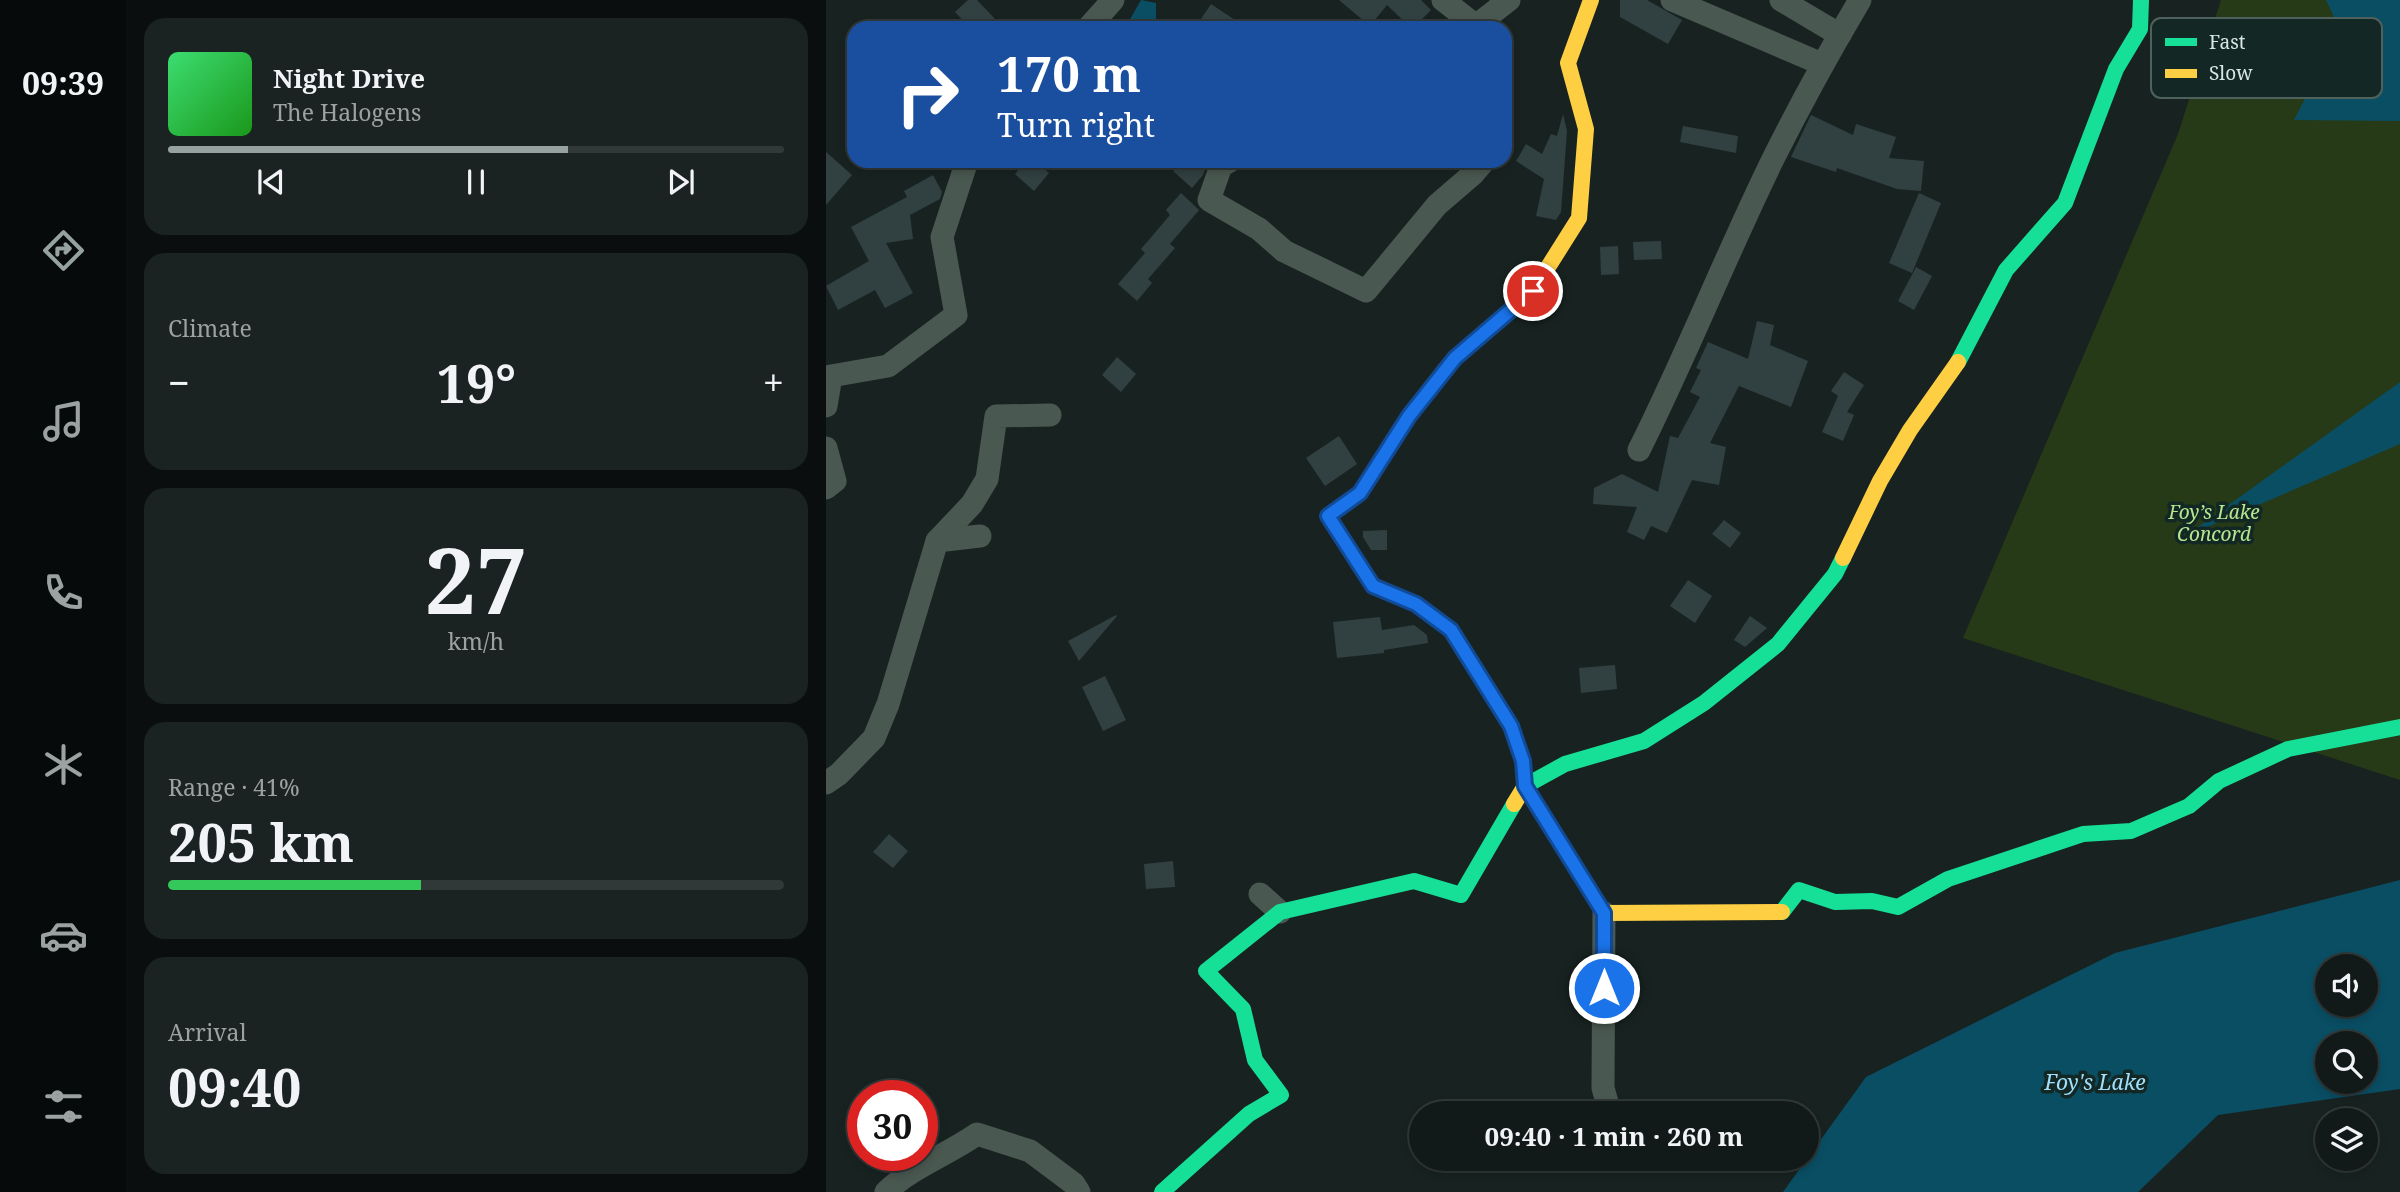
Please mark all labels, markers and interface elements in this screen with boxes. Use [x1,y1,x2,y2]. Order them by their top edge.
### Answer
legend [2151,18,2382,98]
text: Fast [2209,29,2246,55]
text: 170 m [997,40,1141,106]
icon: right [882,49,973,140]
text: Night Drive [273,60,425,96]
text: Slow [2209,60,2253,86]
text: 09:39 [22,61,104,104]
text: The Halogens [273,96,421,128]
text: Turn right [997,103,1155,146]
icon: previous [252,163,290,201]
icon: pause [457,163,495,201]
icon: next [662,163,700,201]
icon: directions [39,226,88,275]
pin [1503,261,1563,321]
icon: arrive [1514,272,1552,310]
text: Climate [168,312,252,344]
text: 19° [437,347,516,418]
text: − [168,356,190,408]
text: + [763,356,784,408]
icon: music [39,397,88,446]
park label: Foy’s Lake Concord [2167,499,2260,547]
text: 27 [425,517,527,641]
icon: phone [39,568,88,617]
text: km/h [448,625,504,657]
icon: climate [39,740,88,789]
text: Range · 41% [168,771,300,803]
text: 205 km [168,806,354,877]
icon: car [39,911,88,960]
position arrow [1567,951,1641,1025]
map controls [2315,954,2378,1171]
button: sound [2315,954,2378,1017]
text: Arrival [168,1016,247,1048]
button: search [2315,1031,2378,1094]
text: 09:40 [168,1051,301,1122]
water label: Foy's Lake [2043,1068,2146,1096]
speed limit sign: 30 [847,1080,938,1171]
icon: filters [39,1082,88,1131]
button: layers [2315,1108,2378,1171]
text: 09:40 · 1 min · 260 m [1484,1118,1744,1154]

